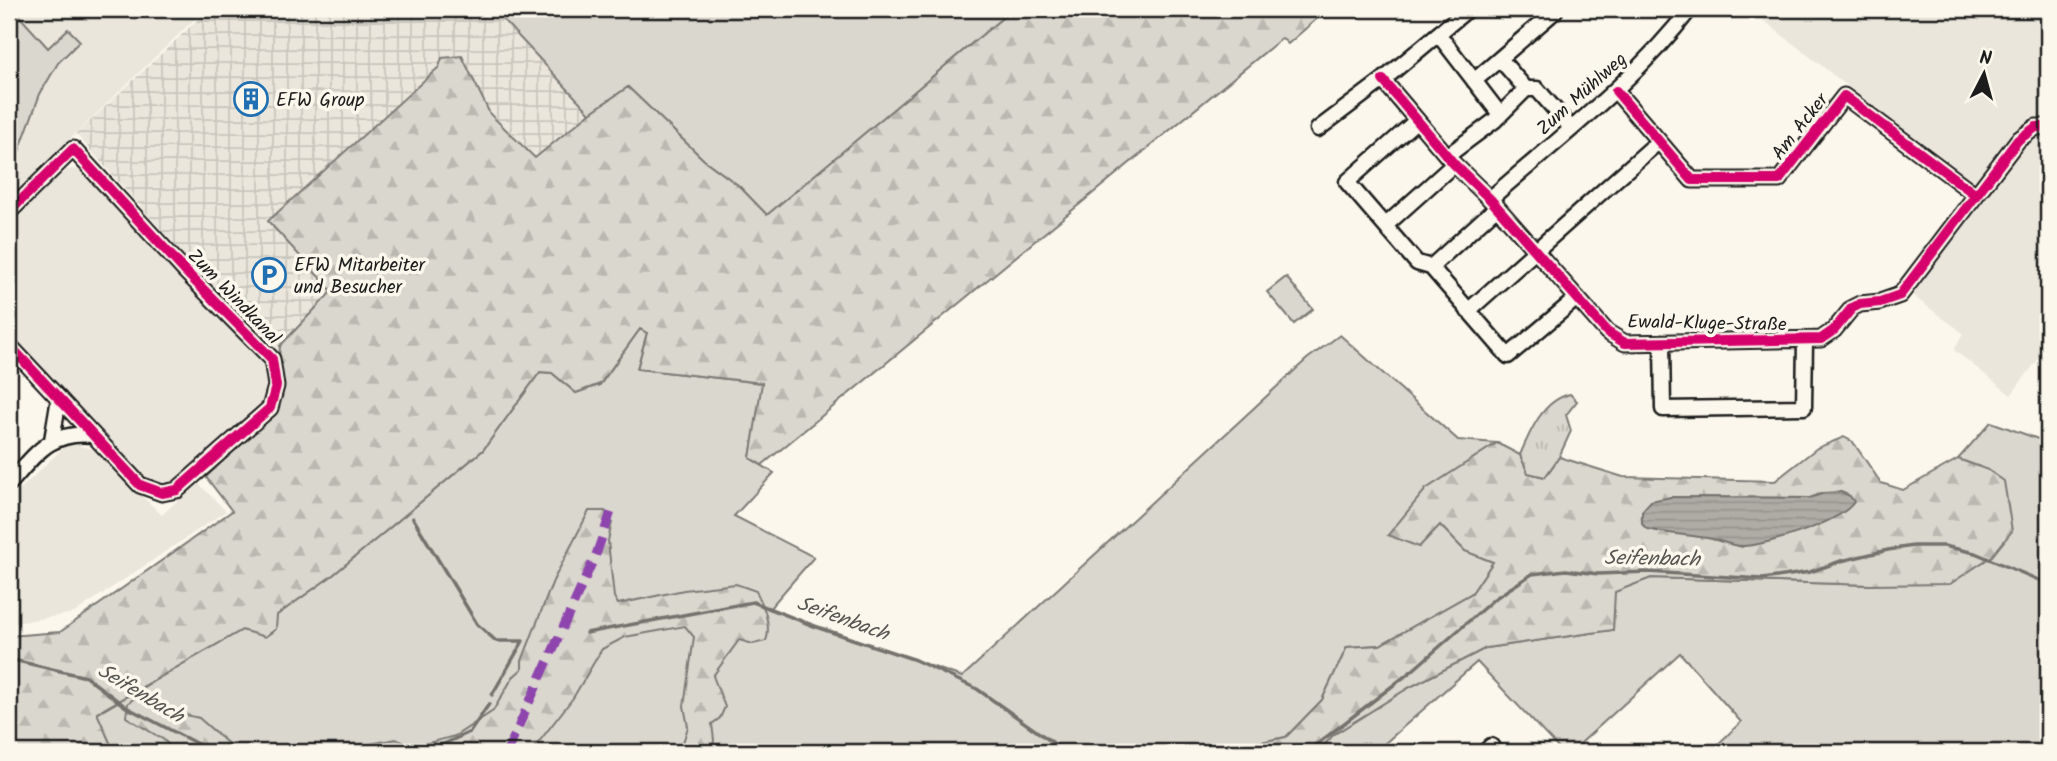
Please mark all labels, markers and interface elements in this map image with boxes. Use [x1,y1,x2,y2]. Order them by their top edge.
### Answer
north arrow [1948,38,2018,108]
text: N [1978,44,1993,75]
street label: Zum Mühlweg [1530,46,1634,143]
building icon: EFW Group [232,80,270,118]
place label: EFW Group [276,86,364,116]
street label: Am Acker [1765,86,1837,167]
street label: Zum Windkanal [180,242,288,353]
place label: EFW Mitarbeiter und Besucher [294,251,427,303]
parking icon: EFW Mitarbeiter und Besucher [250,256,288,294]
street label: Ewald-Kluge-Straße [1627,308,1787,340]
water label: Seifenbach [1604,542,1702,577]
water label: Seifenbach [792,588,895,652]
water label: Seifenbach [91,656,191,734]

